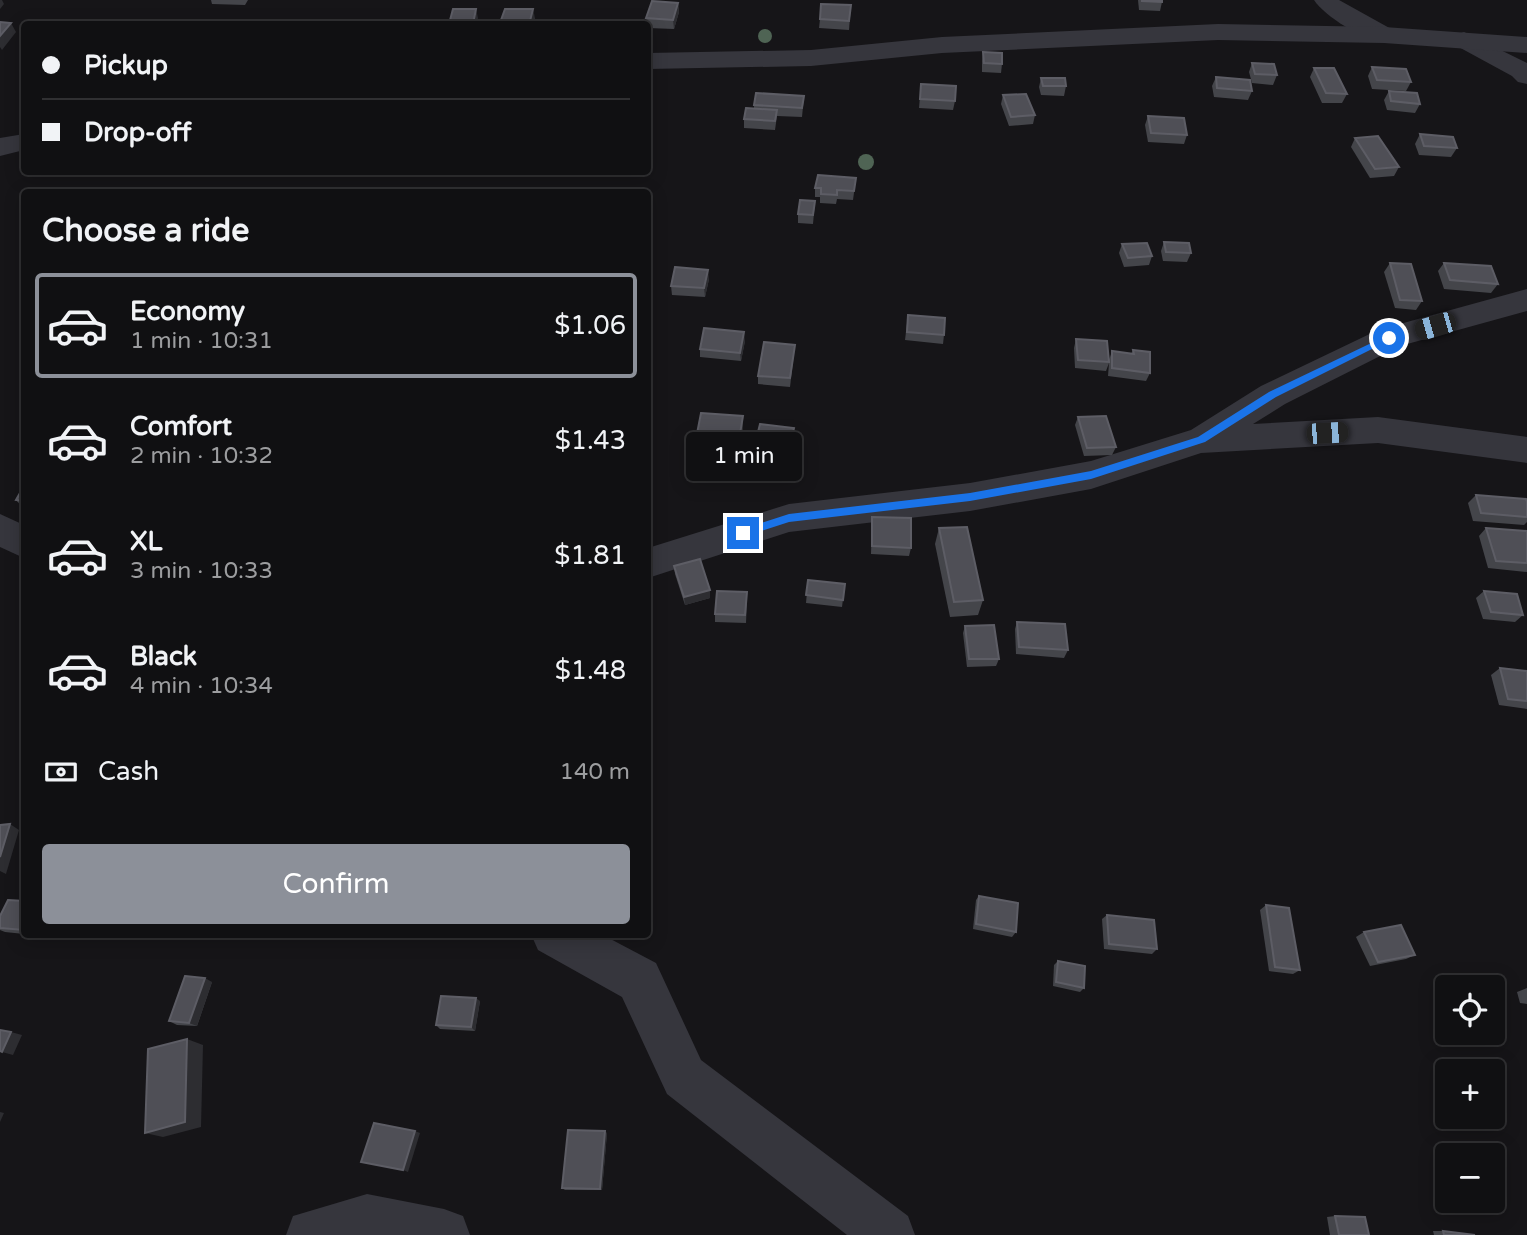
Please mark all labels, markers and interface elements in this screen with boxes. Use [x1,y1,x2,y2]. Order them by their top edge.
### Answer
text: Pickup [84,50,168,81]
text: Drop-off [84,117,191,148]
text: Choose a ride [42,212,249,250]
icon: car [46,294,109,357]
text: Economy [130,296,245,327]
text: $1.06 [554,310,626,341]
car [1412,310,1459,342]
route start [1373,322,1405,354]
text: 1 min · 10:31 [130,327,273,355]
icon: car [46,409,109,472]
text: Comfort [130,411,232,442]
car [1306,421,1349,445]
text: $1.43 [555,425,626,456]
callout: 1 min [685,432,801,480]
text: 2 min · 10:32 [130,442,273,470]
text: 1 min [713,442,775,470]
route end [727,517,759,549]
icon: car [46,524,109,587]
text: XL [130,526,162,557]
text: $1.81 [554,540,626,571]
text: 3 min · 10:33 [130,557,273,585]
icon: car [46,639,109,702]
text: Black [130,641,197,672]
text: $1.48 [555,655,626,686]
text: 4 min · 10:34 [130,672,273,700]
icon: cash [42,753,80,791]
text: Cash [98,756,159,787]
text: 140 m [560,758,630,786]
button: Confirm [42,844,630,924]
map controls [1435,975,1505,1213]
button: locate [1435,975,1505,1045]
button: + [1435,1059,1505,1129]
button: − [1435,1143,1505,1213]

